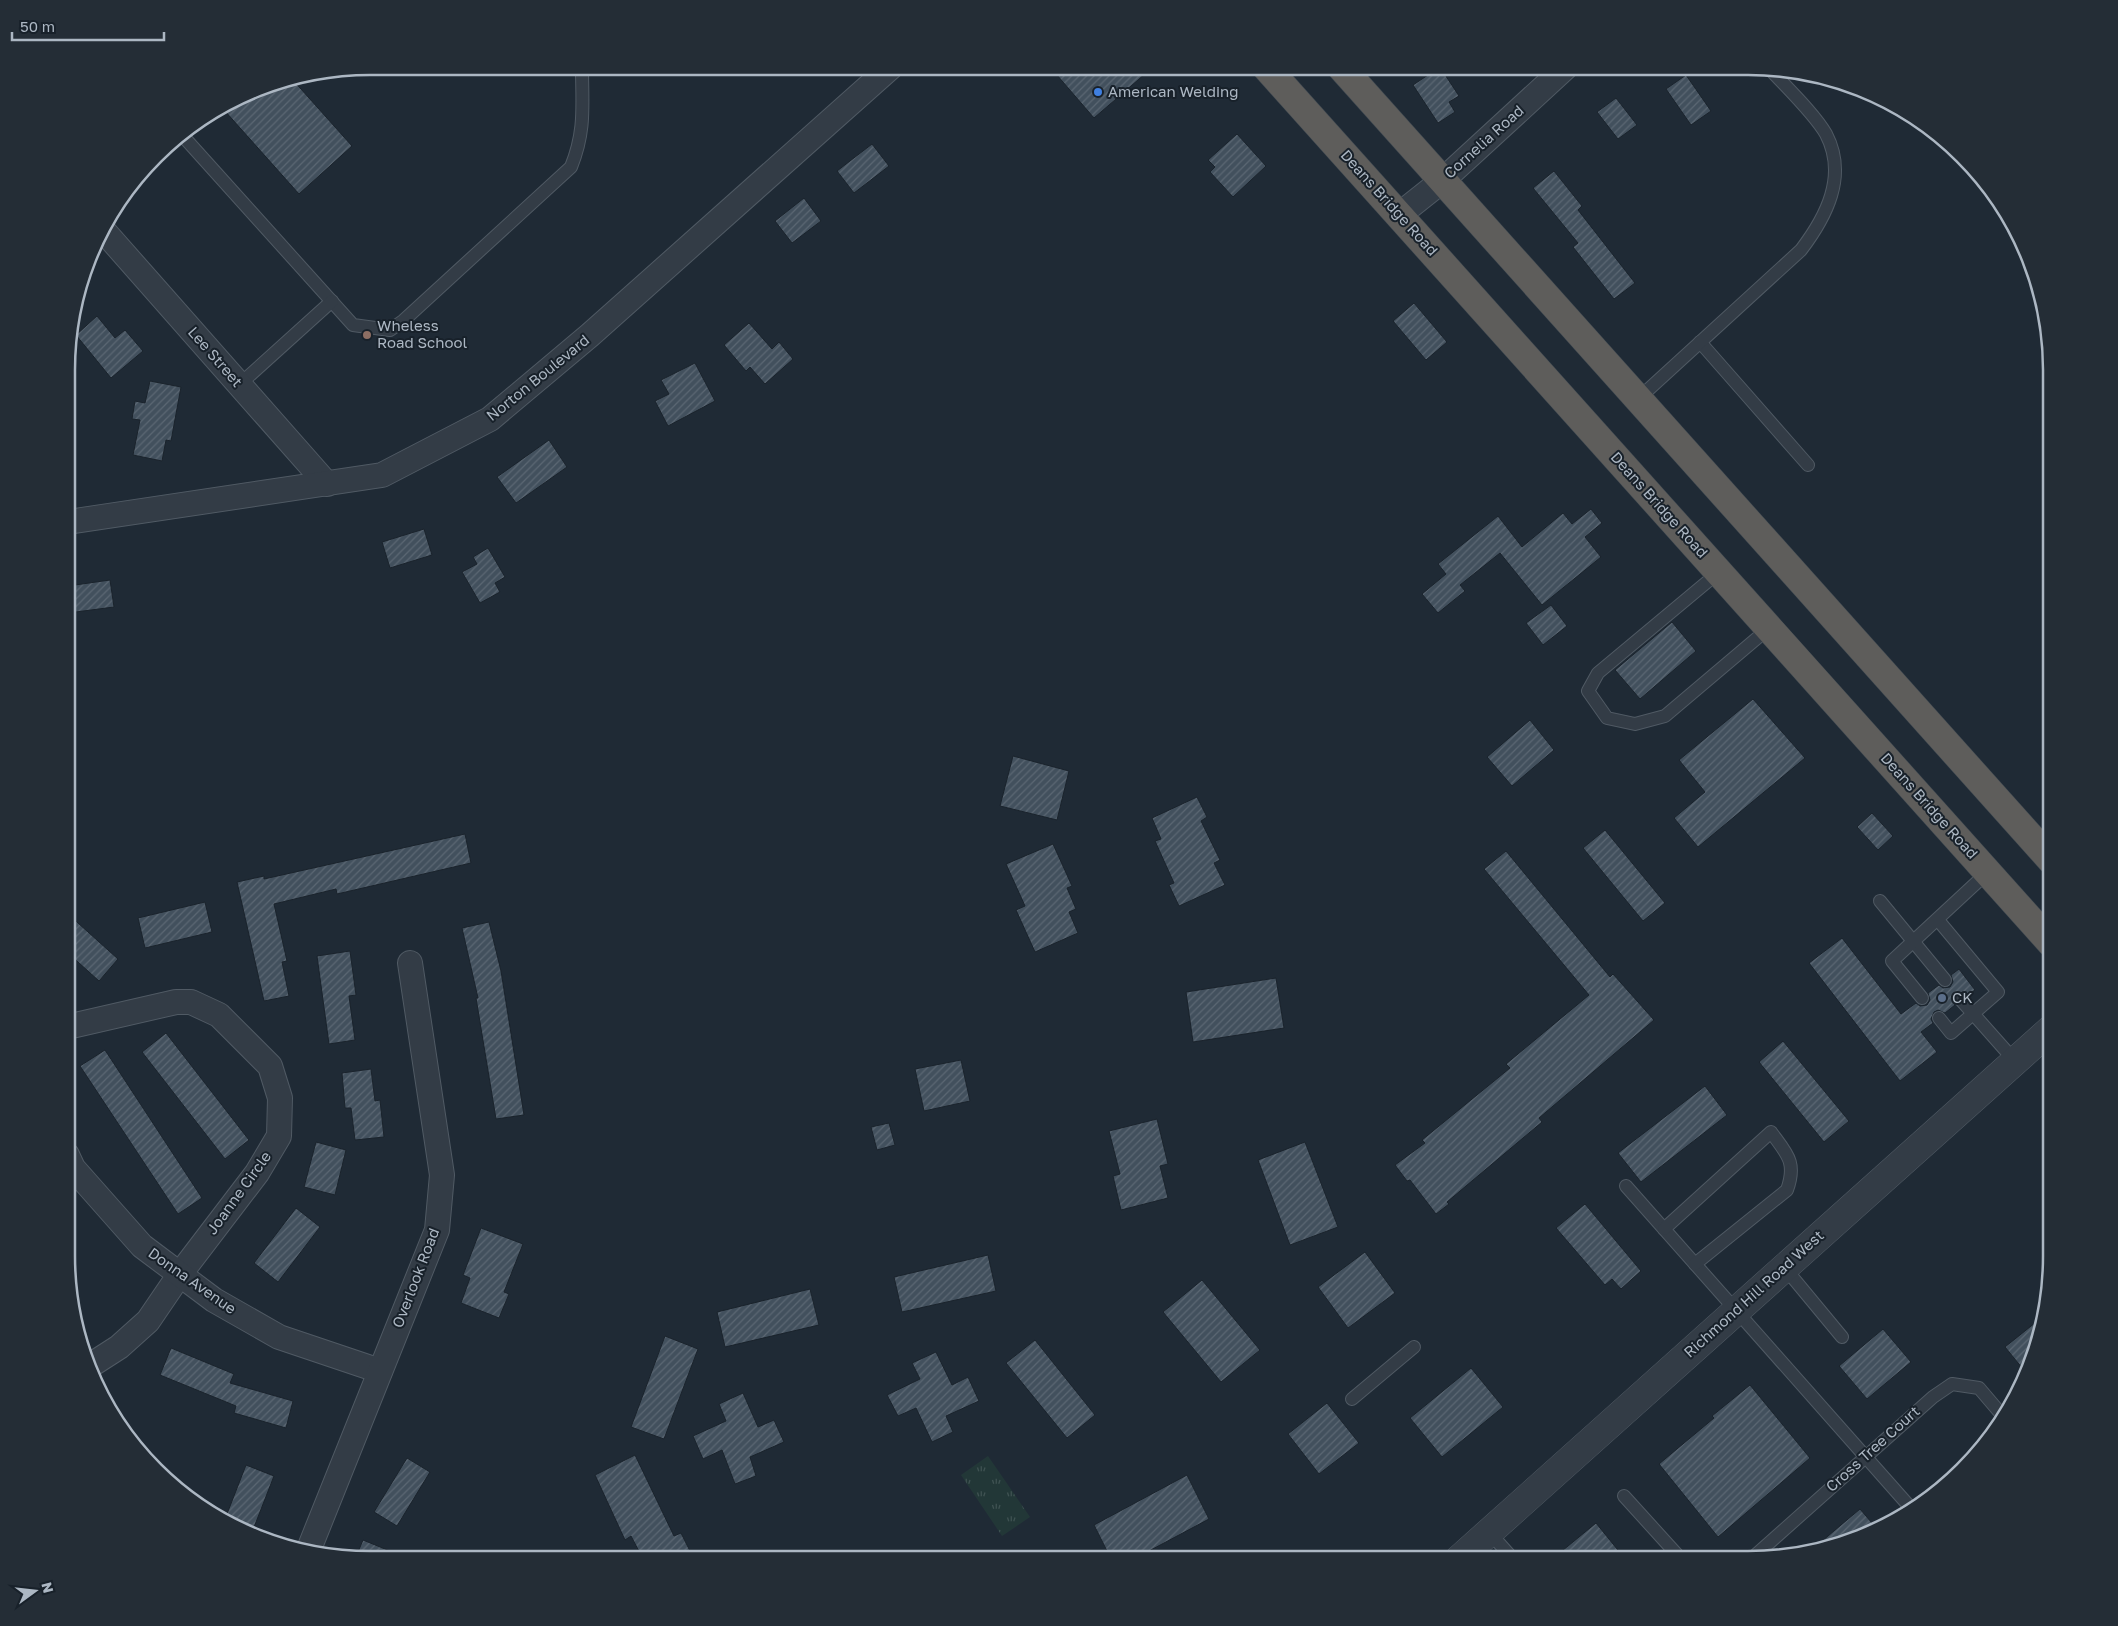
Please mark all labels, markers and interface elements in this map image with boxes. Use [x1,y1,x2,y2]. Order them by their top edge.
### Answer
scale bar [12,10,165,42]
text: 50 m [20,17,55,35]
place label: American Welding [1108,82,1238,100]
marker: American Welding [1092,86,1104,98]
street label: Cornelia Road [1440,101,1527,182]
street label: Deans Bridge Road [1337,146,1442,259]
place label: Wheless Road School [377,316,468,351]
street label: Lee Street [185,323,247,390]
marker: Wheless Road School [361,329,373,341]
street label: Norton Boulevard [482,330,592,424]
street label: Deans Bridge Road [1607,448,1712,561]
street label: Deans Bridge Road [1877,749,1982,862]
place label: CK [1952,988,1973,1006]
marker: CK [1936,992,1948,1004]
street label: Joanne Circle [202,1147,274,1237]
street label: Overlook Road [388,1225,442,1330]
street label: Richmond Hill Road West [1680,1226,1827,1361]
street label: Donna Avenue [145,1243,240,1317]
street label: Cross Tree Court [1822,1401,1923,1495]
north arrow [10,1566,60,1616]
text: N [38,1580,58,1595]

